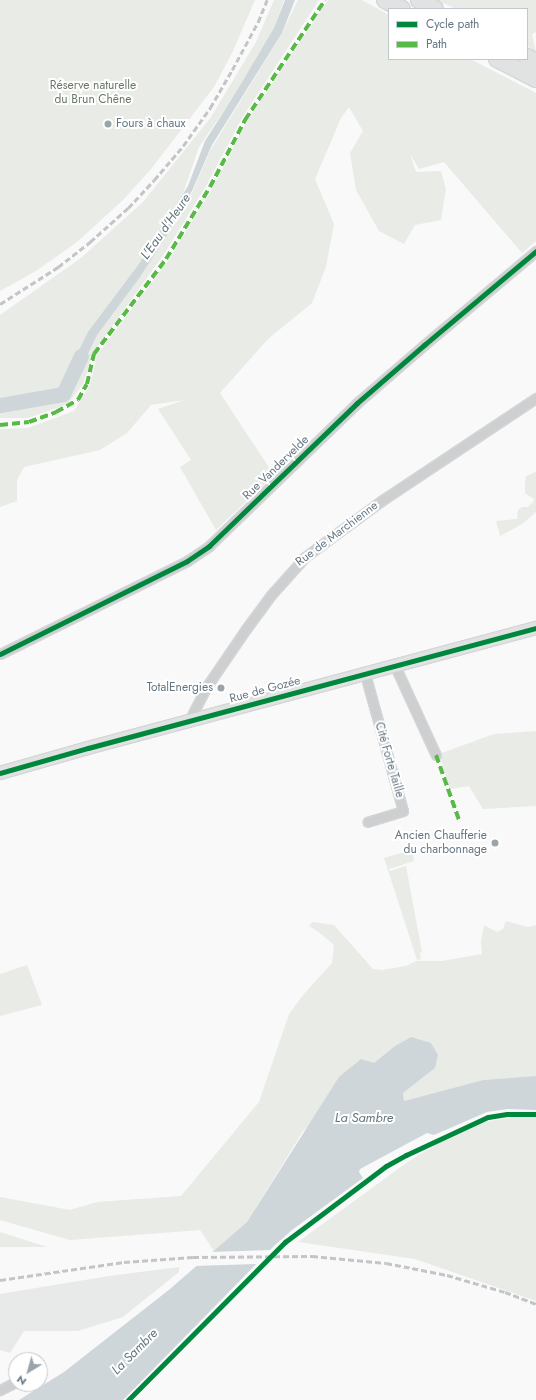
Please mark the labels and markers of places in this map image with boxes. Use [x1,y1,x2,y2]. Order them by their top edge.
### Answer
place label: Fours à chaux [116,117,186,131]
marker: Fours à chaux [103,119,113,129]
place label: TotalEnergies [147,681,213,695]
marker: TotalEnergies [216,683,226,693]
place label: Ancien Chaufferie du charbonnage [395,829,487,857]
marker: Ancien Chaufferie du charbonnage [490,838,500,848]

